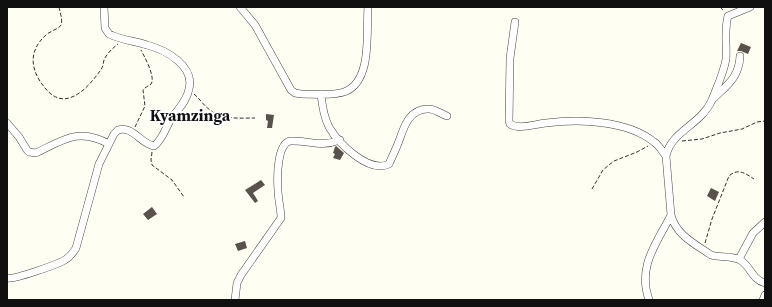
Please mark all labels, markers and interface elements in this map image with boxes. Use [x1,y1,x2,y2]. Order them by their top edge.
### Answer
district label: Kyamzinga [150,104,231,126]

